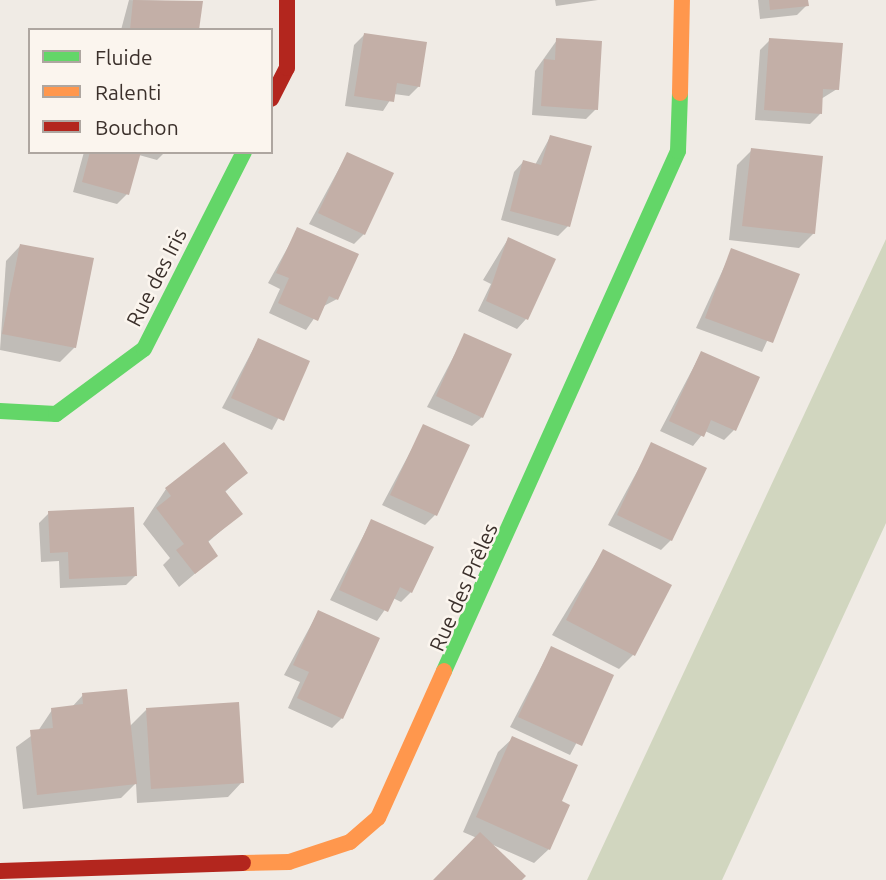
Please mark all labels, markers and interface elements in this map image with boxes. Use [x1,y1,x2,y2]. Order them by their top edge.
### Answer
legend [28,28,273,154]
text: Fluide [95,45,153,69]
text: Ralenti [95,80,161,104]
text: Bouchon [95,115,179,139]
street label: Rue des Iris [121,224,191,330]
street label: Rue des Prêles [424,519,502,655]

